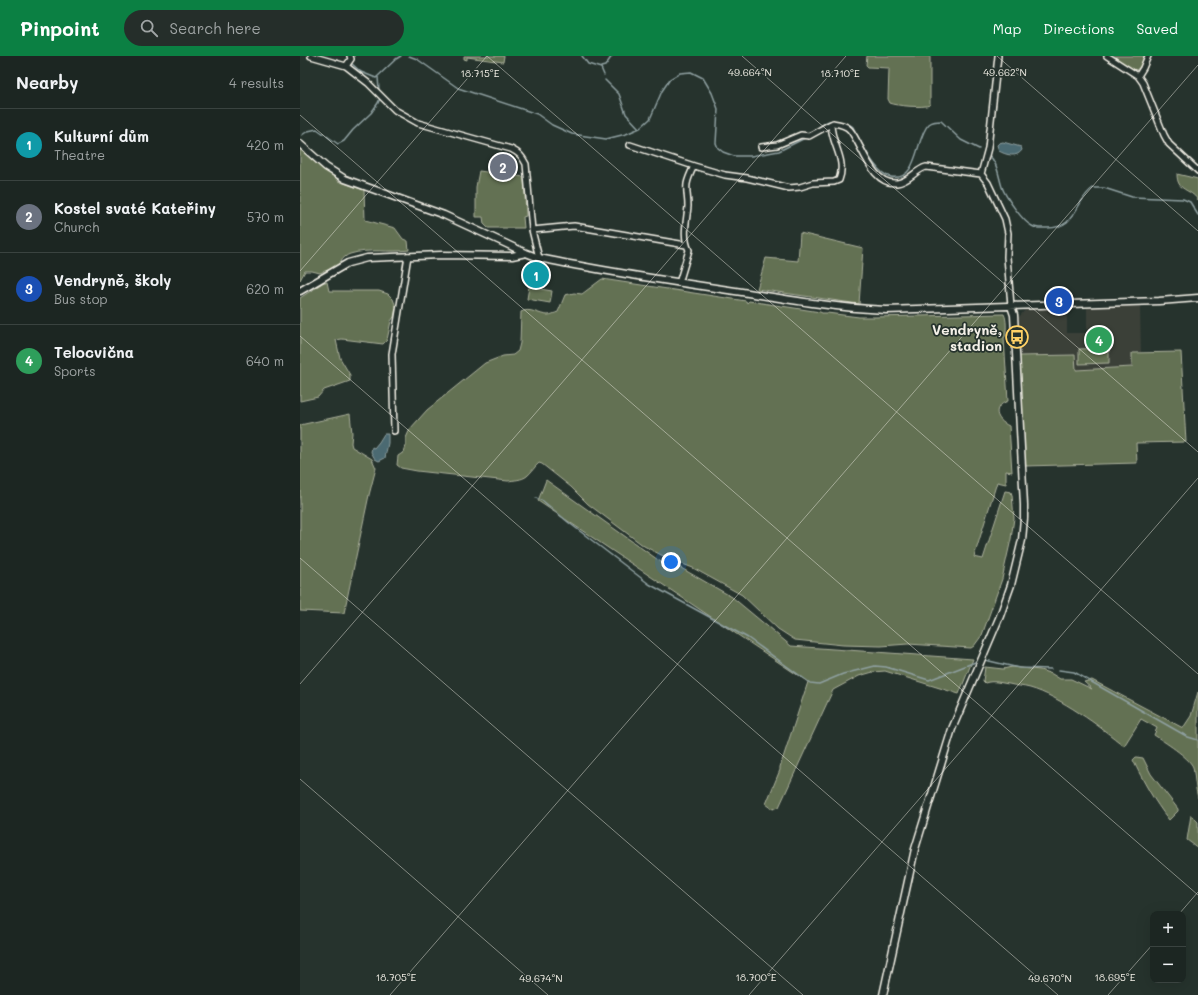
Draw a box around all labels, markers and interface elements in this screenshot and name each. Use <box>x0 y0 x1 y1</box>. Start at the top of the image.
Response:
search box <box>124 10 404 46</box>
text: Pinpoint <box>20 16 100 41</box>
icon: search <box>138 17 160 39</box>
text: Search here <box>170 18 261 38</box>
text: Map <box>993 19 1021 38</box>
text: Directions <box>1043 19 1114 38</box>
text: Saved <box>1136 19 1178 38</box>
text: 49.664°N <box>728 65 772 79</box>
text: 49.662°N <box>983 65 1027 79</box>
text: 18.715°E <box>461 66 500 80</box>
text: 18.710°E <box>820 66 860 80</box>
text: Nearby <box>16 71 78 93</box>
text: 4 results <box>229 74 284 91</box>
text: Kulturní dům <box>54 126 149 146</box>
text: 1 <box>26 136 32 153</box>
text: 420 m <box>247 136 284 153</box>
text: Theatre <box>54 146 105 163</box>
pin: 2 <box>490 152 516 182</box>
text: Kostel svaté Kateřiny <box>54 198 216 218</box>
text: 2 <box>25 208 33 225</box>
text: 570 m <box>247 208 284 225</box>
text: Church <box>54 218 99 235</box>
pin: 1 <box>523 260 549 290</box>
text: Vendryně, školy <box>54 270 171 290</box>
text: 3 <box>25 280 33 297</box>
text: 620 m <box>246 280 284 297</box>
pin: 3 <box>1046 286 1072 316</box>
text: Bus stop <box>54 290 107 307</box>
place label: Vendryně, stadion <box>932 320 1002 355</box>
bus stop icon: Vendryně, stadion <box>1004 324 1030 350</box>
pin: 4 <box>1086 325 1112 355</box>
text: Telocvična <box>54 342 134 362</box>
text: 4 <box>25 352 33 369</box>
text: 640 m <box>246 352 284 369</box>
text: Sports <box>54 362 96 379</box>
your location <box>661 552 681 572</box>
map controls <box>1150 911 1186 983</box>
button: + <box>1150 911 1186 947</box>
button: − <box>1150 947 1186 983</box>
text: 18.705°E <box>376 970 417 984</box>
text: 18.700°E <box>736 970 777 984</box>
text: 18.695°E <box>1095 970 1136 984</box>
text: 49.674°N <box>519 971 563 985</box>
text: 49.670°N <box>1028 971 1072 985</box>

